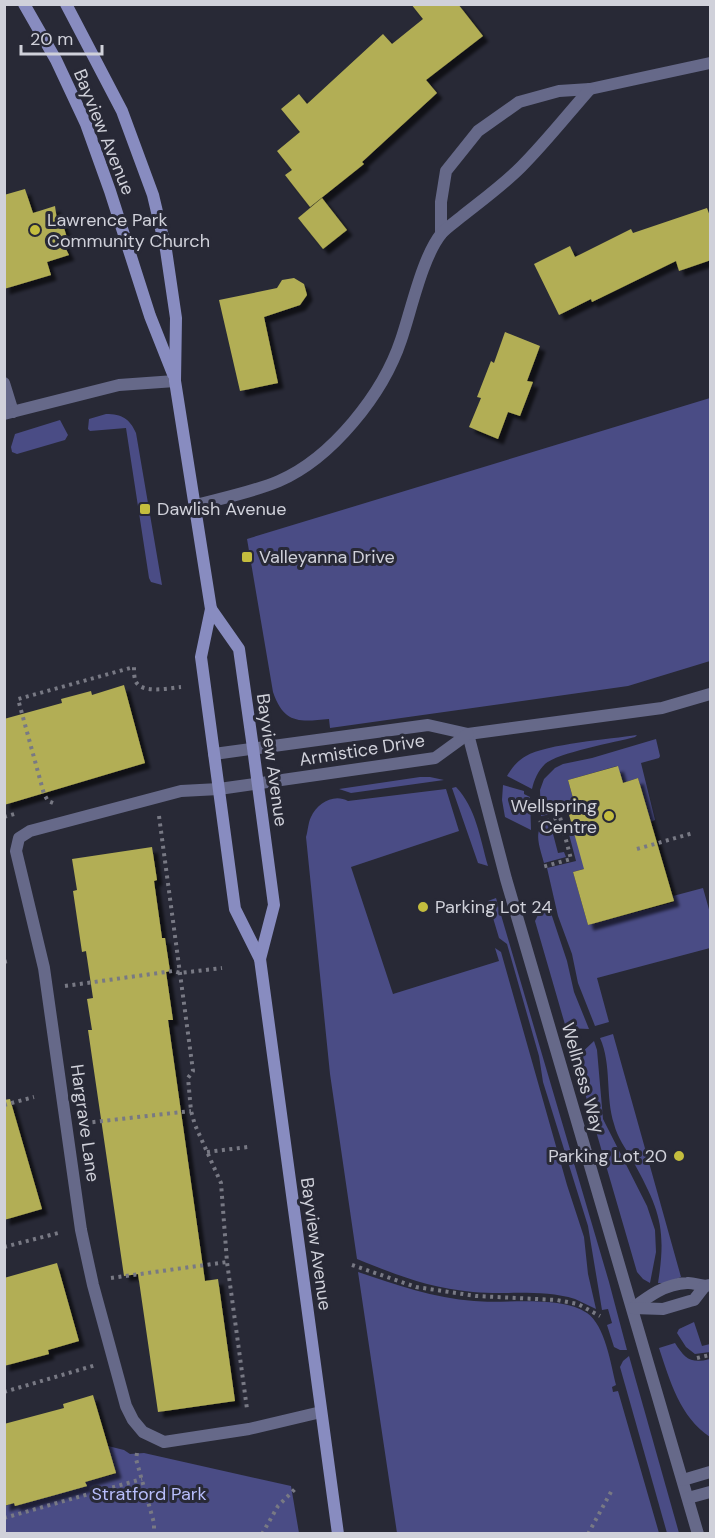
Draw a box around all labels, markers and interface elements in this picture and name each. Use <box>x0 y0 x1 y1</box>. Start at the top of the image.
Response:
scale bar <box>21 18 102 56</box>
text: 20 m <box>30 27 73 51</box>
street label: Bayview Avenue <box>68 65 140 199</box>
place label: Lawrence Park Community Church <box>47 208 210 253</box>
marker: Lawrence Park Community Church <box>28 223 42 237</box>
place label: Dawlish Avenue <box>157 497 286 521</box>
marker: Dawlish Avenue <box>138 502 152 516</box>
place label: Valleyanna Drive <box>259 545 395 569</box>
marker: Valleyanna Drive <box>240 550 254 564</box>
street label: Bayview Avenue <box>251 692 293 828</box>
street label: Armistice Drive <box>297 728 427 772</box>
place label: Wellspring Centre <box>511 794 597 839</box>
marker: Wellspring Centre <box>602 809 616 823</box>
place label: Parking Lot 24 <box>435 895 552 919</box>
marker: Parking Lot 24 <box>416 900 430 914</box>
street label: Wellness Way <box>556 1020 610 1136</box>
street label: Hargrave Lane <box>65 1063 105 1183</box>
place label: Parking Lot 20 <box>548 1144 667 1168</box>
marker: Parking Lot 20 <box>672 1149 686 1163</box>
street label: Bayview Avenue <box>295 1176 337 1312</box>
park label: Stratford Park <box>91 1482 207 1506</box>

